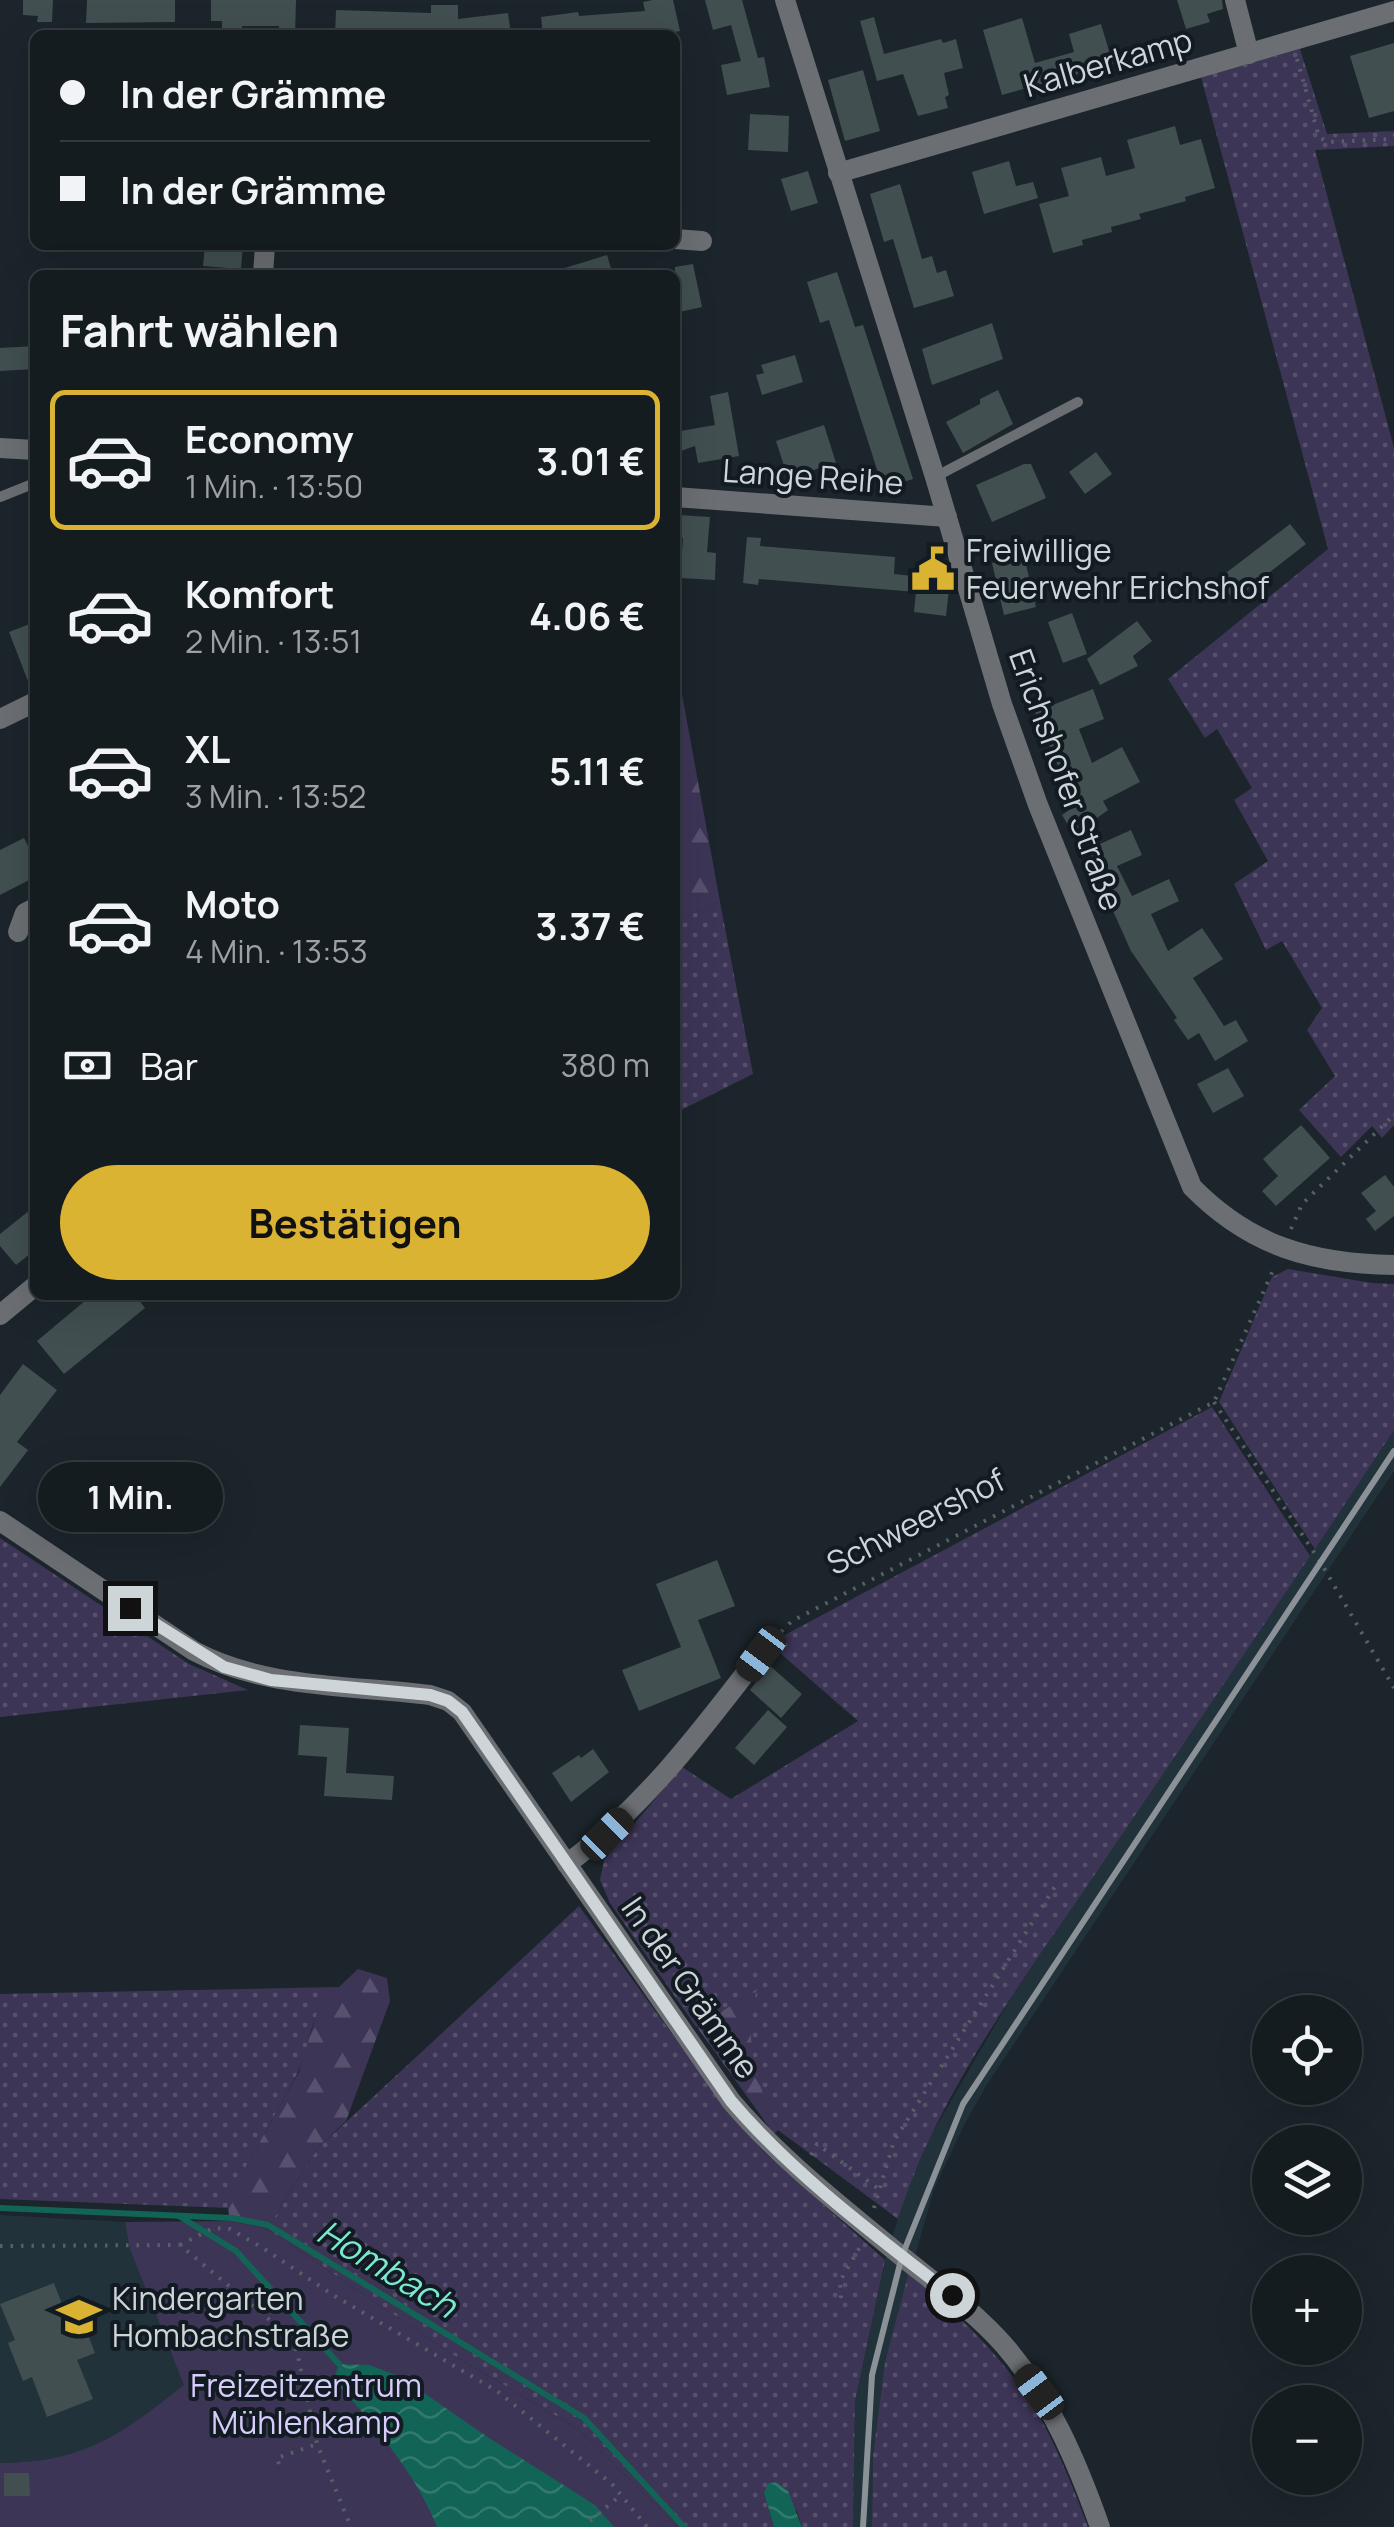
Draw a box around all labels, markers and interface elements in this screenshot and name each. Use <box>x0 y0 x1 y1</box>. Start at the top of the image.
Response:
street label: Kalberkamp <box>1018 17 1197 107</box>
text: In der Grämme <box>120 67 386 119</box>
text: In der Grämme <box>120 163 386 215</box>
text: Fahrt wählen <box>60 299 339 361</box>
text: Economy <box>185 412 354 464</box>
icon: car <box>65 415 155 505</box>
text: 3.01 € <box>536 434 645 486</box>
street label: Lange Reihe <box>721 448 905 504</box>
text: 1 Min. · 13:50 <box>185 464 363 508</box>
place label: Freiwillige Feuerwehr Erichshof <box>966 528 1270 609</box>
public building icon: Freiwillige Feuerwehr Erichshof <box>909 545 957 593</box>
text: Komfort <box>185 567 334 619</box>
icon: car <box>65 570 155 660</box>
text: 4.06 € <box>529 589 645 641</box>
text: 2 Min. · 13:51 <box>185 619 362 663</box>
street label: Erichshofer Straße <box>999 643 1135 916</box>
text: XL <box>185 722 230 774</box>
icon: car <box>65 725 155 815</box>
text: 5.11 € <box>549 744 645 796</box>
text: 3 Min. · 13:52 <box>185 774 366 818</box>
text: Moto <box>185 877 280 929</box>
icon: car <box>65 880 155 970</box>
text: 3.37 € <box>535 899 645 951</box>
text: 4 Min. · 13:53 <box>185 929 368 973</box>
icon: cash <box>60 1038 115 1093</box>
text: Bar <box>140 1039 198 1091</box>
text: 380 m <box>561 1043 650 1087</box>
button: Bestätigen <box>60 1165 650 1280</box>
street label: Schweershof <box>819 1457 1013 1585</box>
callout: 1 Min. <box>38 1463 222 1533</box>
text: 1 Min. <box>87 1475 174 1519</box>
route end <box>108 1586 153 1631</box>
car <box>731 1621 791 1687</box>
car <box>575 1802 639 1866</box>
street label: In der Grämme <box>612 1888 770 2087</box>
map controls <box>1252 1995 1362 2495</box>
button: locate <box>1252 1995 1362 2105</box>
button: layers <box>1252 2125 1362 2235</box>
water label: Hombach <box>309 2208 467 2329</box>
button: + <box>1252 2255 1362 2365</box>
route start <box>930 2273 975 2318</box>
place label: Kindergarten Hombachstraße <box>112 2276 350 2357</box>
school or university icon: Kindergarten Hombachstraße <box>55 2293 103 2341</box>
car <box>1009 2359 1069 2425</box>
park label: Freizeitzentrum Mühlenkamp <box>190 2363 422 2444</box>
button: − <box>1252 2385 1362 2495</box>

